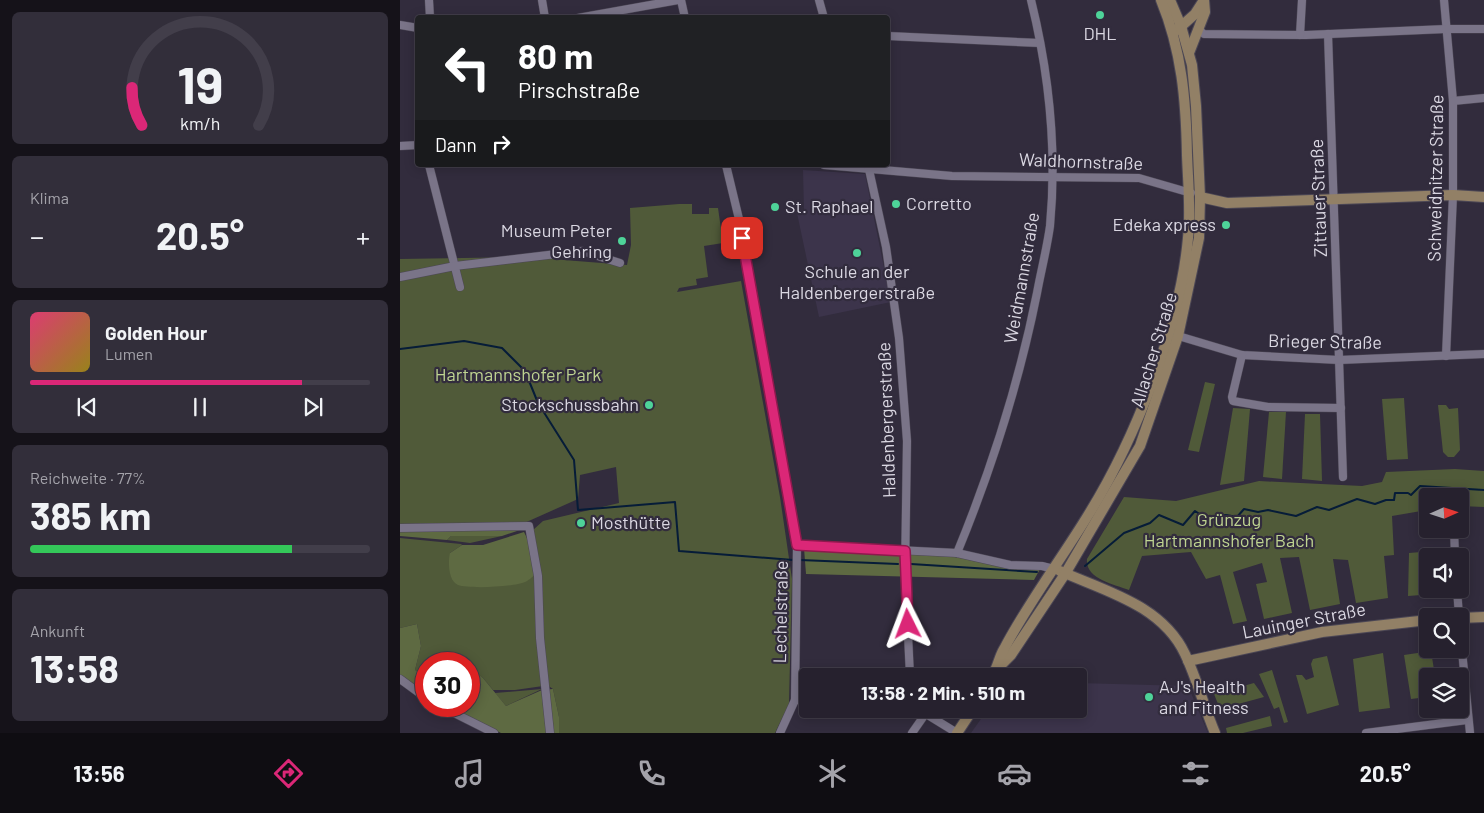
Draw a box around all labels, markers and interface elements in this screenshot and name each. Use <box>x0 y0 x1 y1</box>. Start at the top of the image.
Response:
marker: DHL <box>1094 9 1106 21</box>
place label: DHL <box>1083 22 1117 44</box>
text: 80 m <box>518 34 593 76</box>
icon: left <box>435 35 500 100</box>
text: 19 <box>177 52 223 114</box>
text: Pirschstraße <box>518 76 640 102</box>
street label: Schweidnitzer Straße <box>1423 94 1447 262</box>
text: km/h <box>180 112 220 134</box>
icon: right <box>487 130 515 158</box>
text: Dann <box>435 133 477 156</box>
street label: Zittauer Straße <box>1305 138 1331 258</box>
street label: Waldhornstraße <box>1019 148 1144 174</box>
text: Klima <box>30 188 69 207</box>
place label: Corretto <box>906 192 972 214</box>
place label: St. Raphael <box>785 195 873 217</box>
marker: Corretto <box>890 198 902 210</box>
marker: St. Raphael <box>769 201 781 213</box>
street label: Weidmannstraße <box>999 210 1043 345</box>
text: 20.5° <box>156 212 244 258</box>
place label: Edeka xpress <box>1113 213 1216 235</box>
pin <box>721 217 763 259</box>
text: − <box>30 219 44 253</box>
text: + <box>356 219 370 253</box>
place label: Museum Peter Gehring <box>501 219 612 262</box>
marker: Edeka xpress <box>1220 219 1232 231</box>
icon: arrive <box>728 224 756 252</box>
marker: Museum Peter Gehring <box>616 235 628 247</box>
marker: Schule an der Haldenbergerstraße <box>851 247 863 259</box>
place label: Schule an der Haldenbergerstraße <box>779 260 935 303</box>
street label: Allacher Straße <box>1125 289 1181 410</box>
text: Golden Hour <box>105 321 207 344</box>
street label: Brieger Straße <box>1268 329 1382 353</box>
street label: Haldenbergerstraße <box>872 342 900 498</box>
text: Lumen <box>105 344 153 363</box>
park label: Hartmannshofer Park <box>435 363 601 385</box>
icon: previous <box>73 393 101 421</box>
icon: pause <box>186 393 214 421</box>
icon: next <box>299 393 327 421</box>
place label: Stockschussbahn <box>501 393 639 415</box>
marker: Stockschussbahn <box>643 399 655 411</box>
text: Reichweite · 77% <box>30 468 146 487</box>
north arrow <box>1419 488 1469 538</box>
map controls <box>1419 488 1469 718</box>
text: 385 km <box>30 492 151 538</box>
park label: Grünzug Hartmannshofer Bach <box>1144 508 1314 551</box>
place label: Mosthütte <box>591 511 671 533</box>
marker: Mosthütte <box>575 517 587 529</box>
button: sound <box>1419 548 1469 598</box>
street label: Lechelstraße <box>768 560 792 664</box>
position arrow <box>881 597 933 649</box>
street label: Lauinger Straße <box>1240 597 1367 643</box>
button: search <box>1419 608 1469 658</box>
text: Ankunft <box>30 621 85 640</box>
text: 13:58 <box>30 645 119 691</box>
speed limit sign: 30 <box>415 652 480 717</box>
button: layers <box>1419 668 1469 718</box>
place label: AJ's Health and Fitness <box>1159 675 1249 718</box>
text: 13:58 · 2 Min. · 510 m <box>861 681 1025 704</box>
marker: AJ's Health and Fitness <box>1143 691 1155 703</box>
icon: directions <box>271 756 306 791</box>
icon: music <box>452 756 487 791</box>
icon: phone <box>634 756 669 791</box>
icon: climate <box>815 756 850 791</box>
icon: car <box>997 756 1032 791</box>
icon: filters <box>1178 756 1213 791</box>
text: 13:56 <box>73 760 125 786</box>
text: 20.5° <box>1360 760 1411 786</box>

